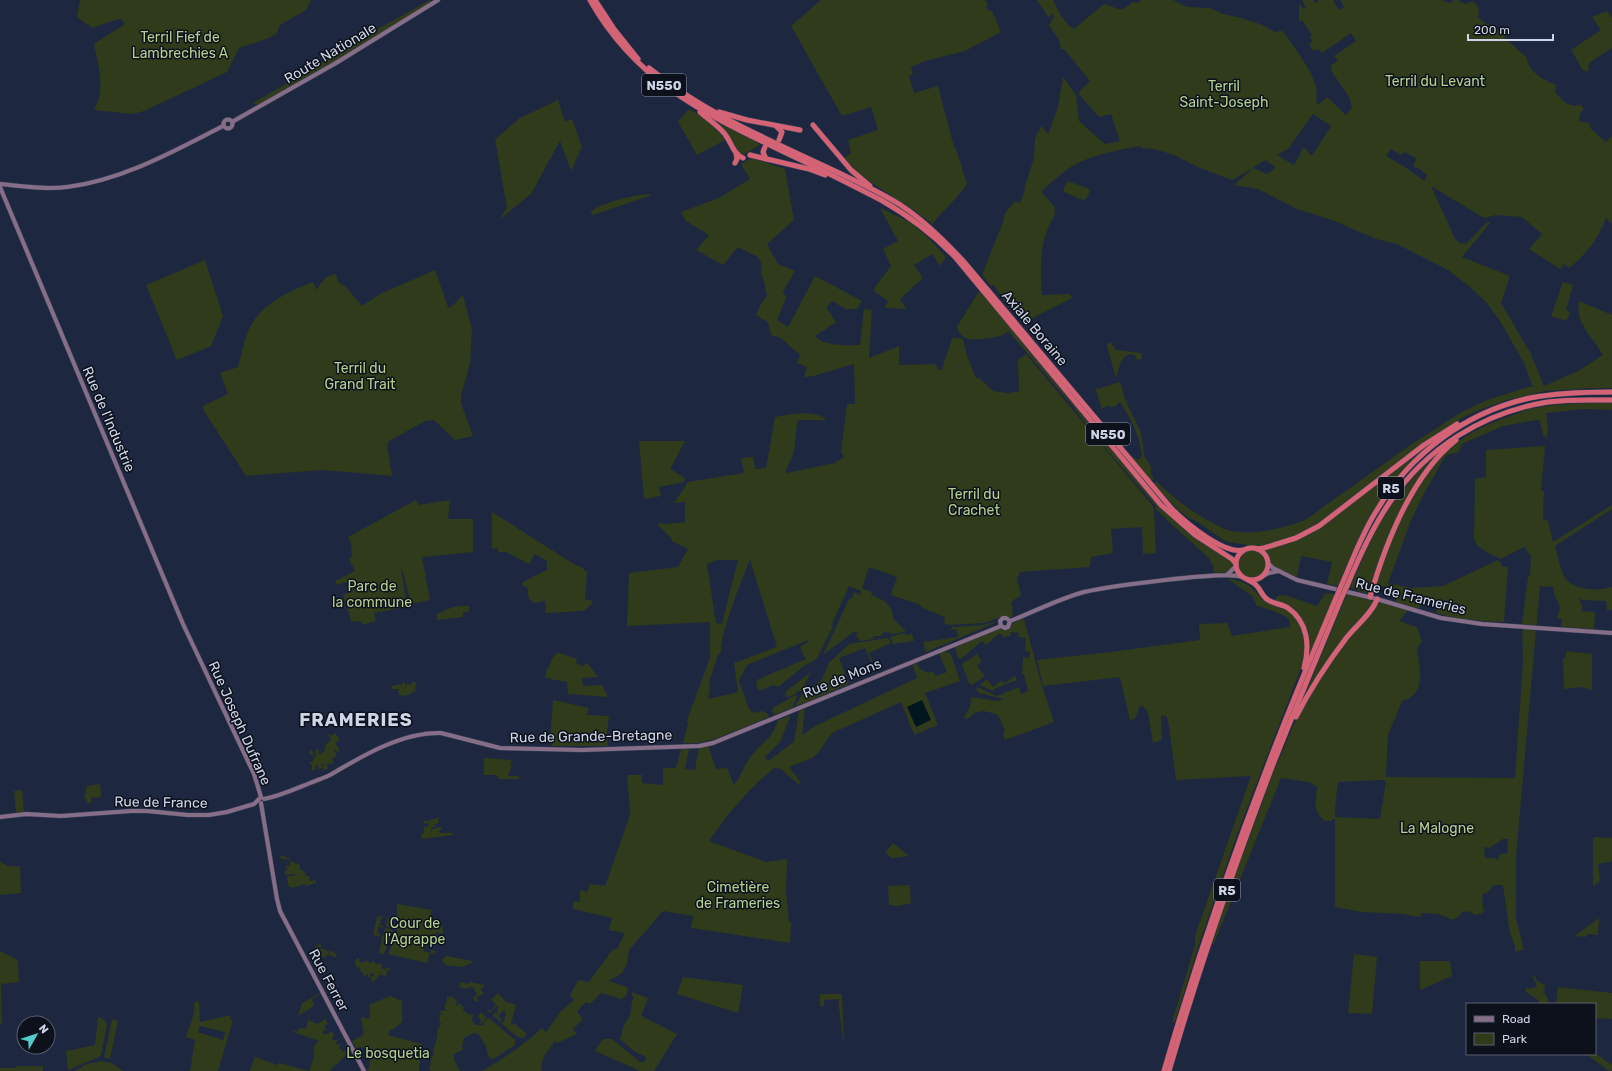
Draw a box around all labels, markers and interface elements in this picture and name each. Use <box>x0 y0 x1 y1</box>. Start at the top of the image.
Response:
scale bar <box>1468 16 1553 42</box>
street label: Route Nationale <box>281 19 379 88</box>
text: 200 m <box>1474 23 1510 37</box>
park label: Terril Fief de Lambrechies A <box>132 29 229 62</box>
park label: Terril du Levant <box>1385 73 1486 90</box>
road number: N550 <box>642 74 686 96</box>
park label: Terril Saint-Joseph <box>1180 78 1268 111</box>
street label: Axiale Boraine <box>998 287 1071 369</box>
park label: Terril du Grand Trait <box>324 360 396 393</box>
street label: Rue de l'Industrie <box>79 364 139 475</box>
road number: N550 <box>1086 423 1130 445</box>
road number: R5 <box>1378 477 1404 499</box>
park label: Terril du Crachet <box>948 486 1000 519</box>
street label: Rue de Frameries <box>1354 575 1468 618</box>
park label: Parc de la commune <box>332 578 412 611</box>
street label: Rue de Mons <box>800 655 884 702</box>
street label: Rue Joseph Dufrane <box>205 659 275 788</box>
district label: FRAMERIES <box>299 709 413 731</box>
street label: Rue de Grande-Bretagne <box>510 727 673 746</box>
street label: Rue de France <box>114 793 208 812</box>
park label: La Malogne <box>1400 820 1474 837</box>
park label: Cimetière de Frameries <box>696 879 780 912</box>
road number: R5 <box>1214 879 1240 901</box>
park label: Cour de l'Agrappe <box>385 915 445 948</box>
street label: Rue Ferrer <box>305 946 352 1015</box>
legend <box>1466 1003 1596 1055</box>
text: Road <box>1502 1012 1530 1026</box>
north arrow <box>16 1015 56 1055</box>
text: N <box>36 1022 51 1036</box>
text: Park <box>1502 1032 1528 1046</box>
park label: Le bosquetia <box>346 1045 430 1062</box>

